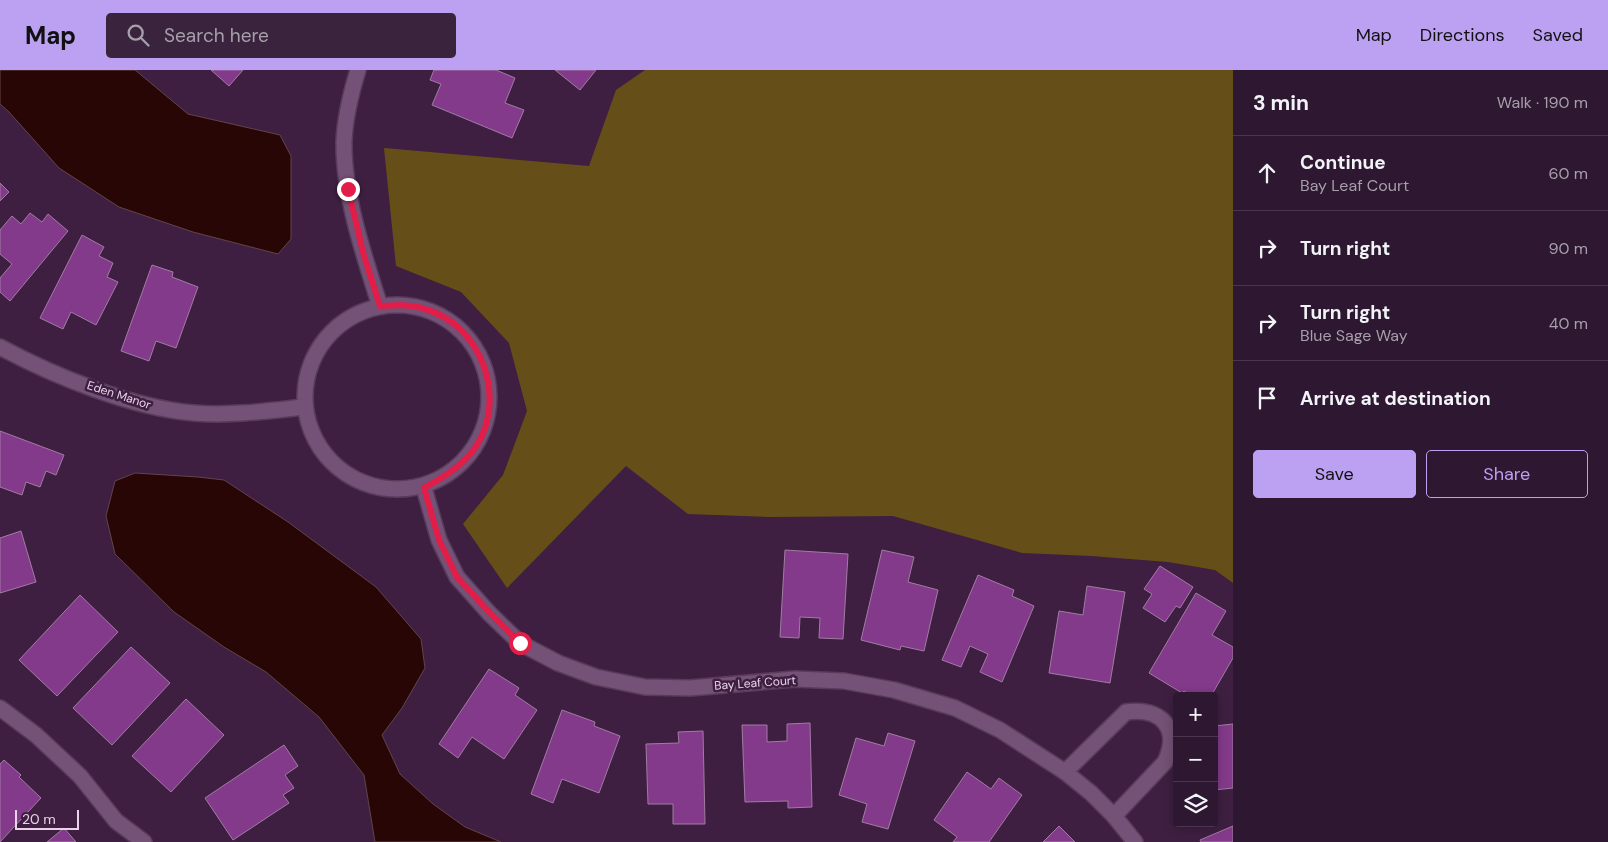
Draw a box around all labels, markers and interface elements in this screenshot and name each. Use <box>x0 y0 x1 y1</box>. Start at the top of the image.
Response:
search box <box>106 13 456 58</box>
text: Map <box>25 20 76 51</box>
icon: search <box>124 21 152 49</box>
text: Search here <box>164 23 269 48</box>
text: Map <box>1356 23 1392 47</box>
text: Directions <box>1420 23 1505 47</box>
text: Saved <box>1533 23 1583 47</box>
text: 3 min <box>1253 89 1309 117</box>
text: Walk · 190 m <box>1497 92 1588 113</box>
text: Continue <box>1300 150 1386 175</box>
icon: ahead <box>1253 159 1281 187</box>
text: 60 m <box>1548 163 1588 184</box>
text: Bay Leaf Court <box>1300 175 1409 196</box>
route end <box>337 178 360 201</box>
icon: right <box>1253 234 1281 262</box>
text: Turn right <box>1300 236 1390 261</box>
text: 90 m <box>1548 238 1588 259</box>
text: Turn right <box>1300 300 1390 325</box>
icon: right <box>1253 309 1281 337</box>
text: 40 m <box>1549 313 1588 334</box>
text: Blue Sage Way <box>1300 325 1408 346</box>
street label: Eden Manor <box>85 377 154 413</box>
icon: arrive <box>1253 384 1281 412</box>
text: Arrive at destination <box>1300 386 1491 411</box>
button: Save <box>1253 450 1416 498</box>
button: Share <box>1426 450 1588 498</box>
route start <box>509 632 532 655</box>
street label: Bay Leaf Court <box>714 672 797 694</box>
map controls <box>1173 692 1218 827</box>
button: + <box>1173 692 1218 737</box>
button: − <box>1173 737 1218 782</box>
button: layers <box>1173 782 1218 827</box>
scale bar <box>15 807 79 830</box>
text: 20 m <box>22 810 56 828</box>

